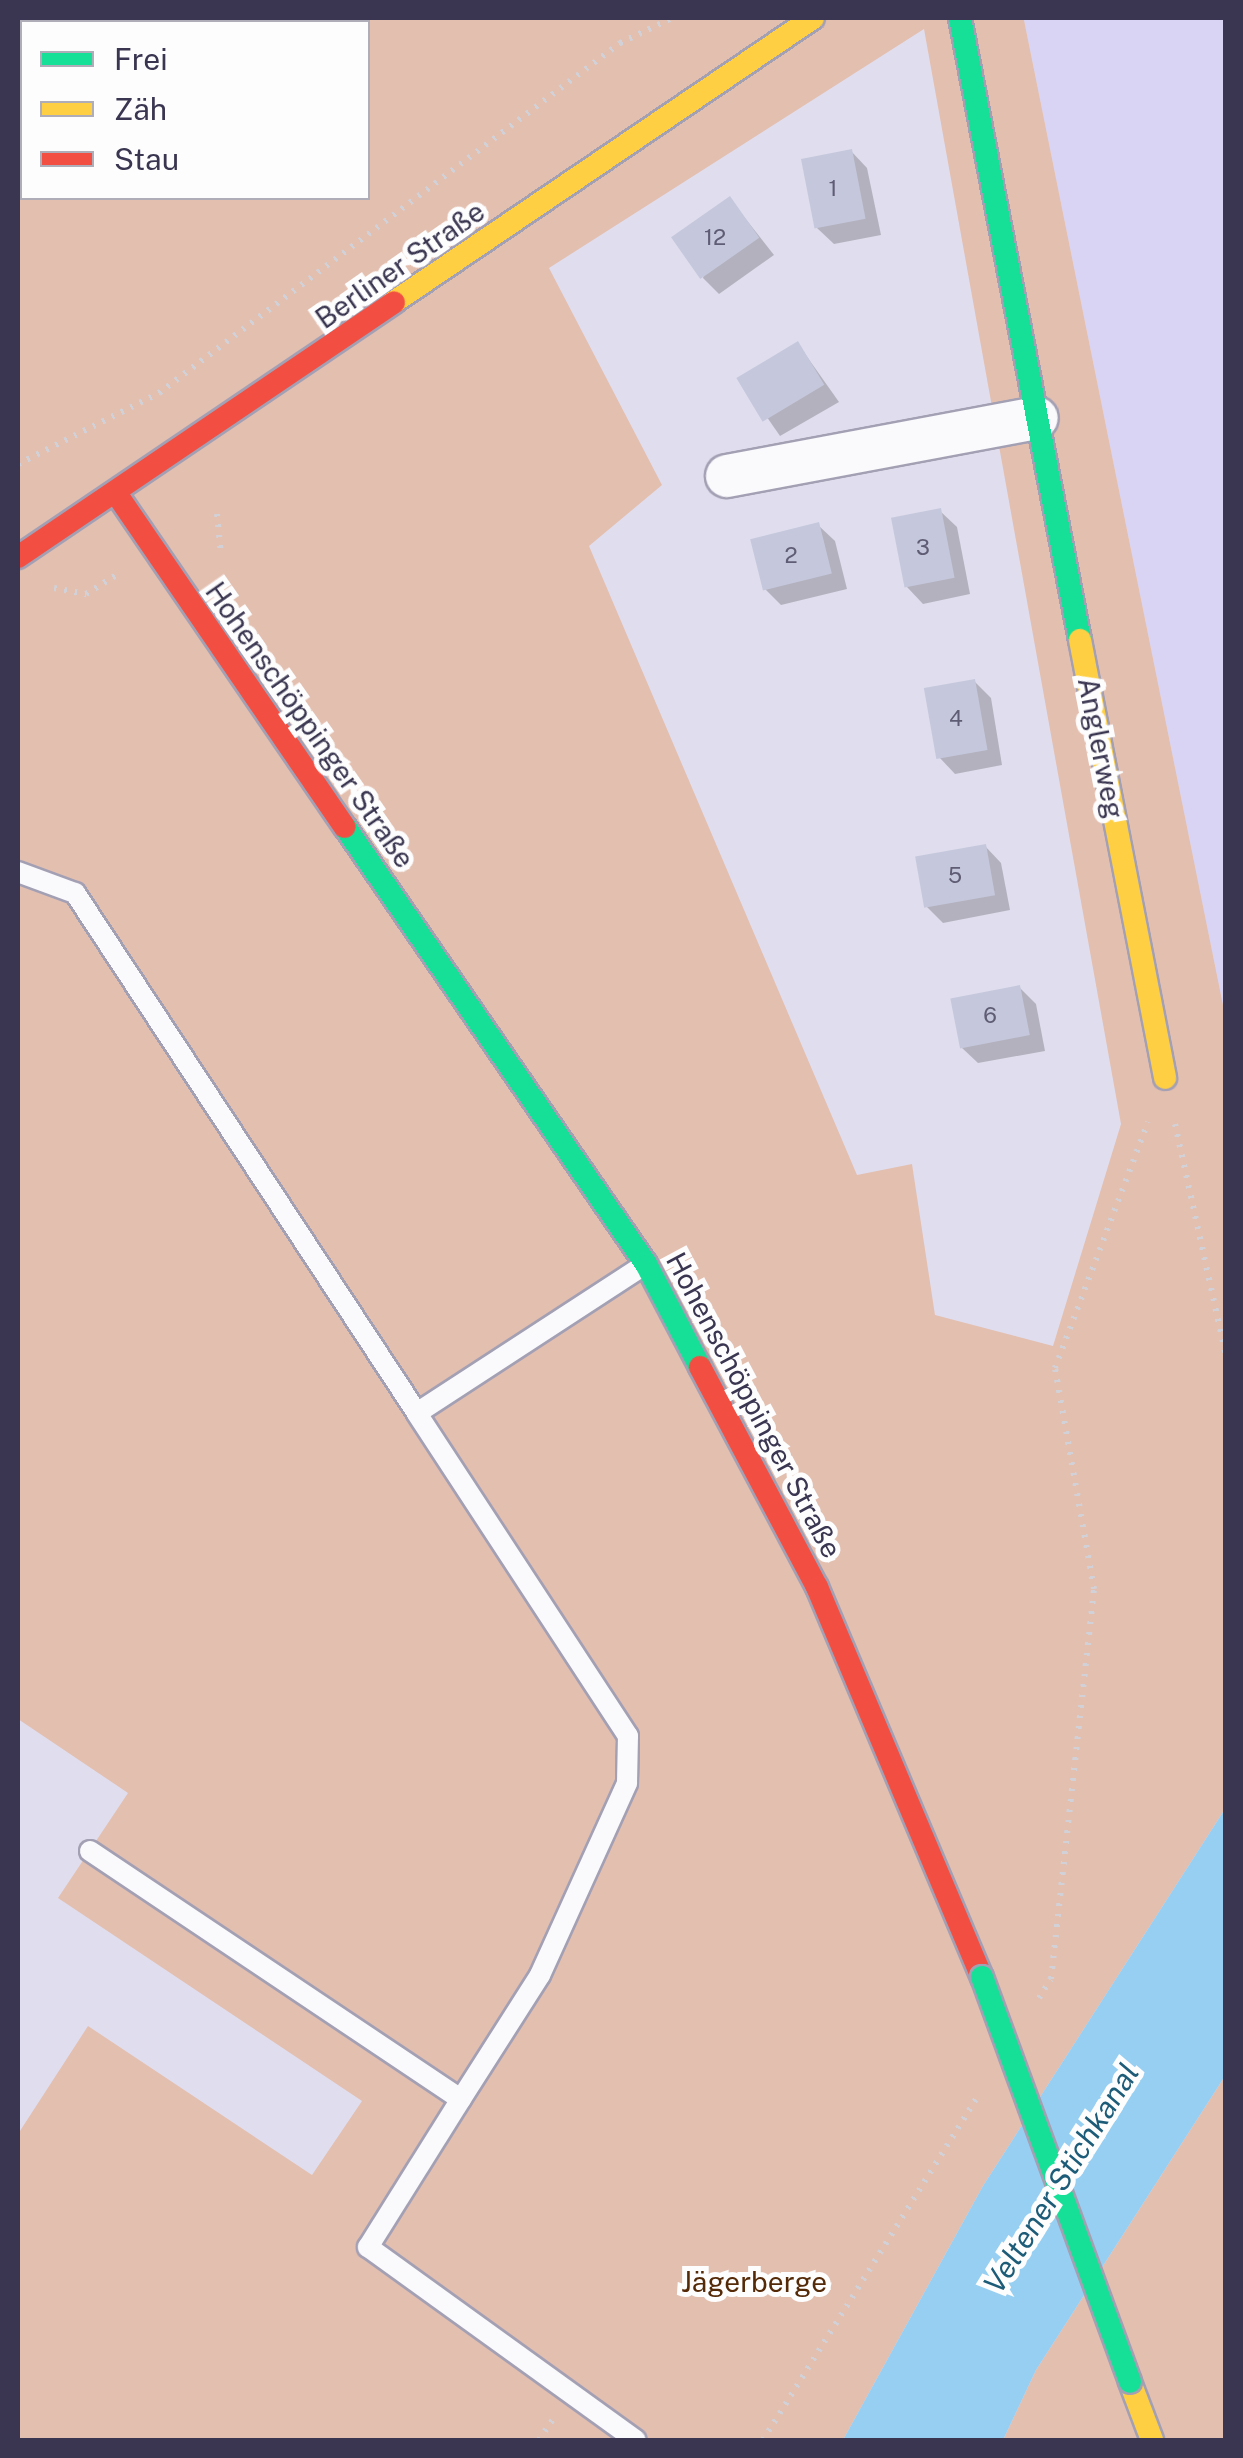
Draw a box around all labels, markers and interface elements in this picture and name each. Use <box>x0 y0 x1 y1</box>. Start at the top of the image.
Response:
legend <box>20 20 370 200</box>
text: Frei <box>114 41 168 77</box>
text: Zäh <box>114 91 167 127</box>
text: Stau <box>114 141 179 177</box>
house number: 1 <box>829 176 837 202</box>
street label: Berliner Straße <box>309 194 491 336</box>
house number: 12 <box>704 225 726 251</box>
house number: 3 <box>916 535 930 561</box>
house number: 2 <box>784 543 798 569</box>
street label: Hohenschöppinger Straße <box>198 576 422 874</box>
street label: Anglerweg <box>1071 675 1131 821</box>
house number: 4 <box>949 706 963 732</box>
house number: 5 <box>948 863 962 889</box>
house number: 6 <box>983 1003 997 1029</box>
street label: Hohenschöppinger Straße <box>659 1247 849 1563</box>
water label: Veltener Stichkanal <box>976 2056 1146 2300</box>
park label: Jägerberge <box>681 2265 827 2299</box>

